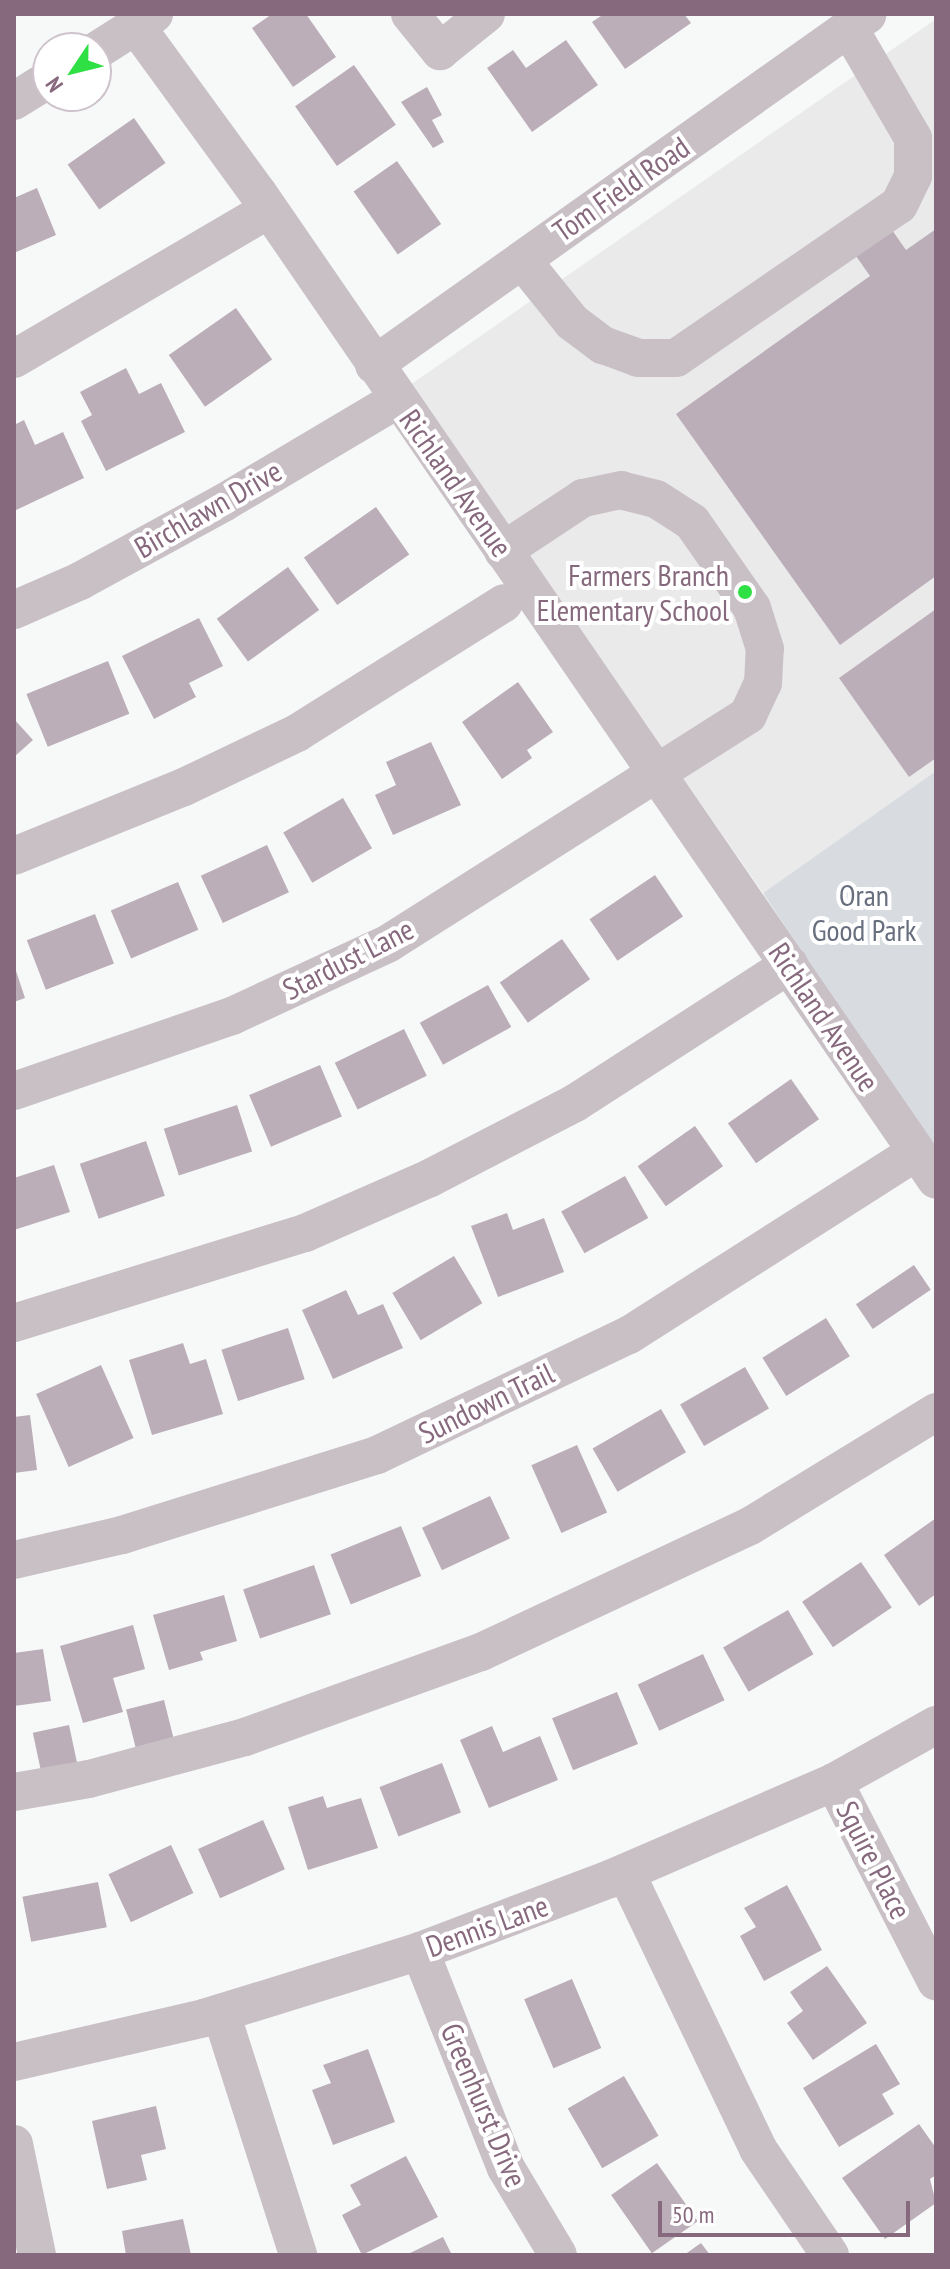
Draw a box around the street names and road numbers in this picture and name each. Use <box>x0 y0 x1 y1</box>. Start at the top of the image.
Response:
street label: Tom Field Road <box>546 129 696 249</box>
street label: Richland Avenue <box>392 402 520 564</box>
street label: Birchlawn Drive <box>128 453 288 565</box>
street label: Stardust Lane <box>277 911 419 1007</box>
street label: Richland Avenue <box>761 936 887 1098</box>
street label: Sundown Trail <box>412 1355 560 1451</box>
street label: Squire Place <box>829 1795 919 1925</box>
street label: Dennis Lane <box>421 1887 553 1965</box>
street label: Greenhurst Drive <box>433 2018 535 2192</box>

